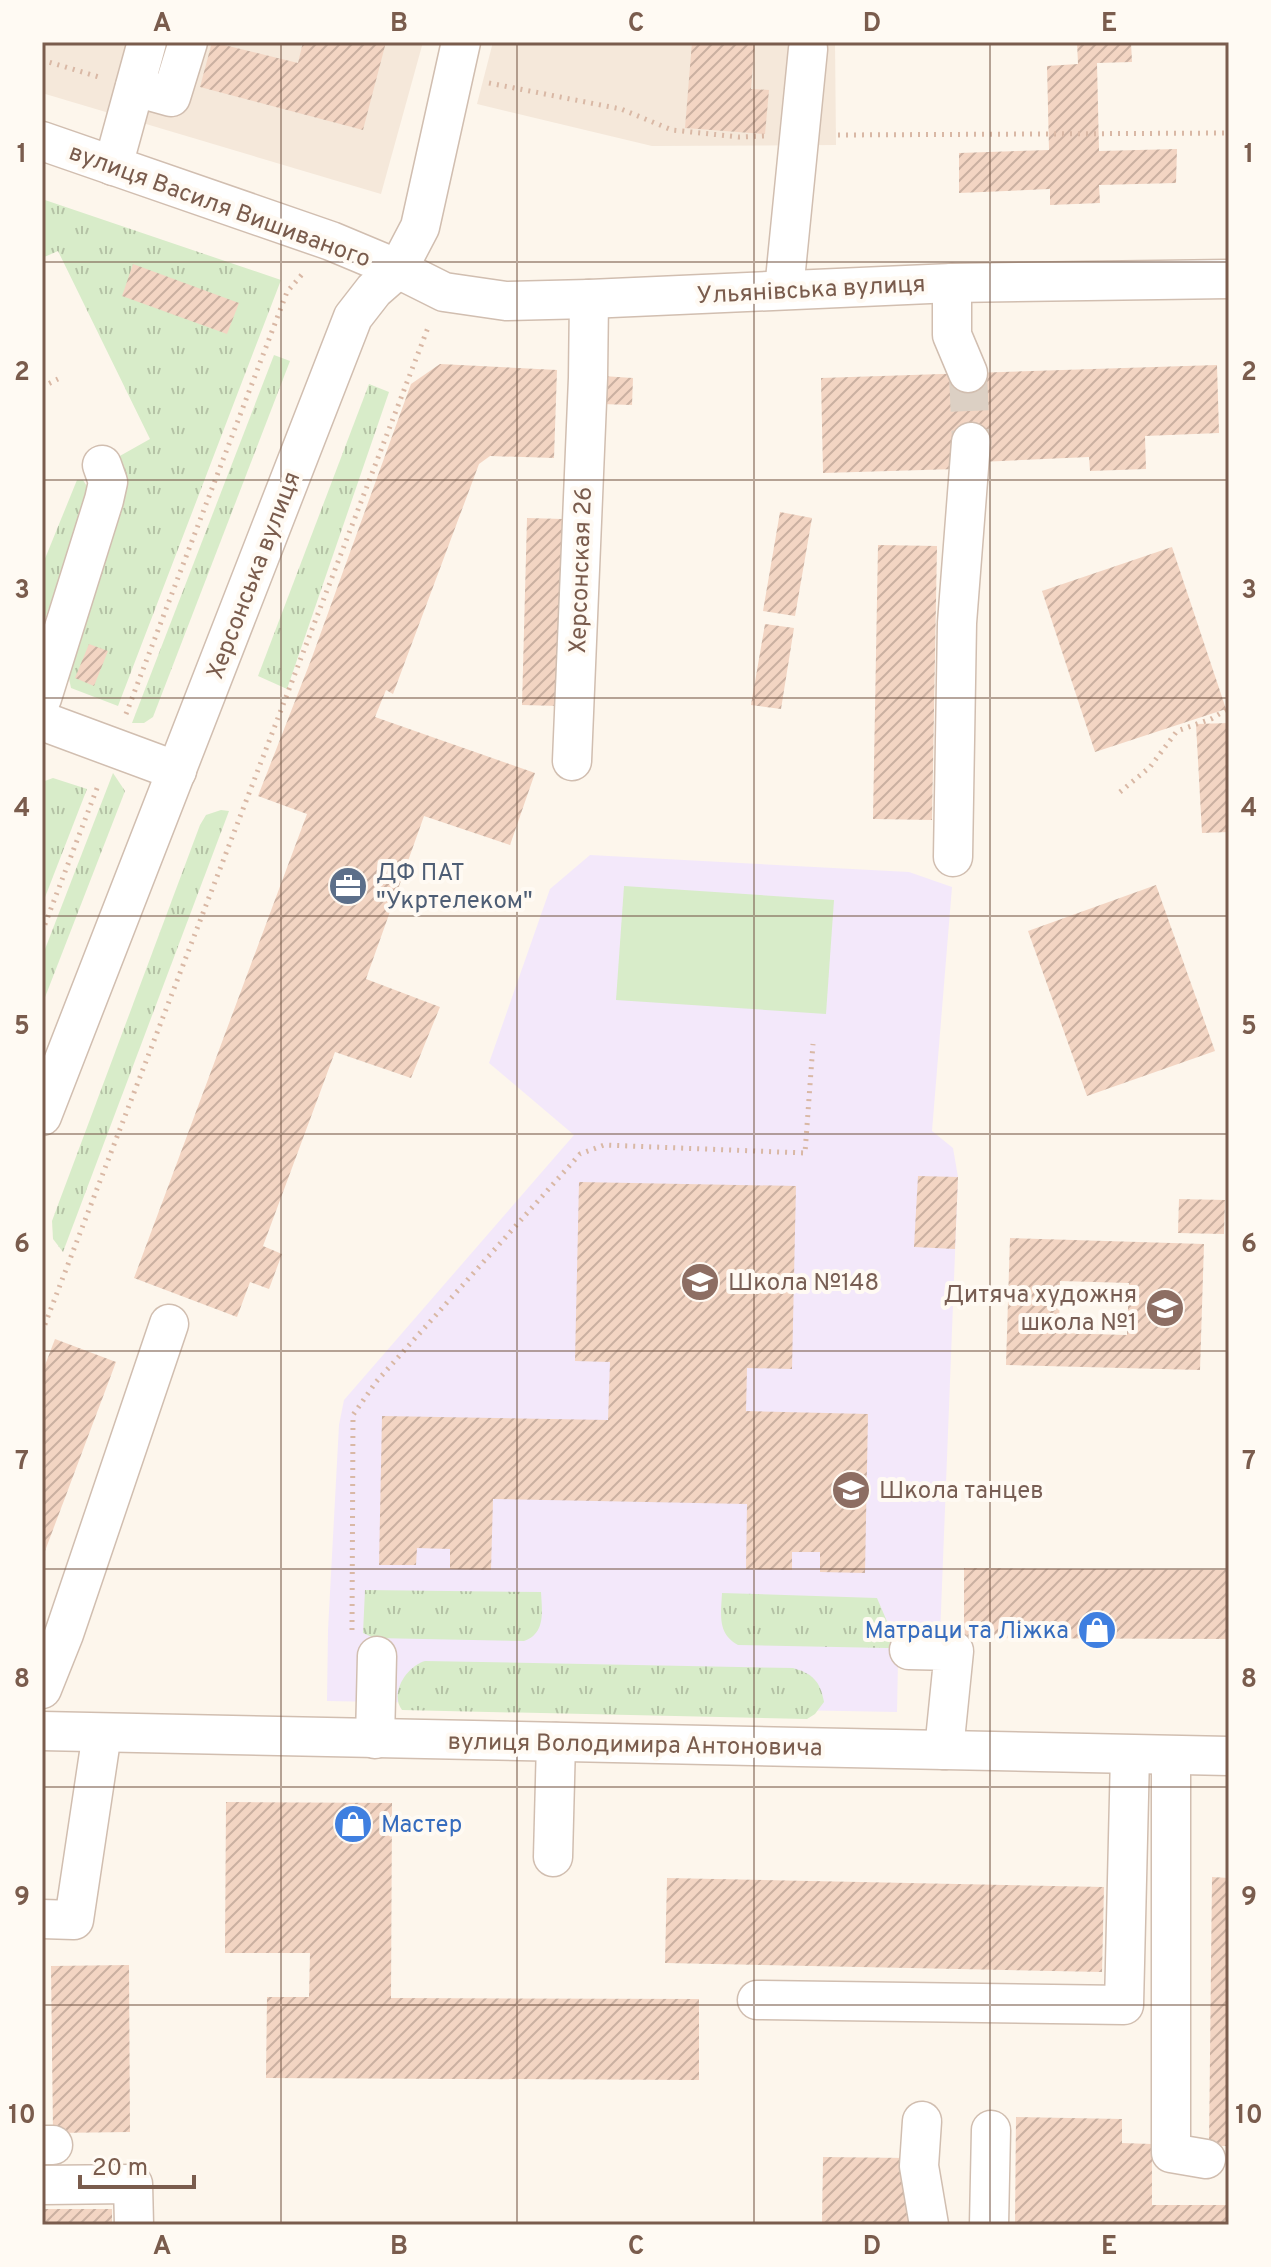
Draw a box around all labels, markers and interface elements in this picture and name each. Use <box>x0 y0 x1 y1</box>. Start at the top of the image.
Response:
text: A <box>153 8 171 41</box>
text: B <box>390 8 408 41</box>
text: C <box>628 8 644 41</box>
text: D <box>863 8 881 41</box>
text: E <box>1101 8 1117 41</box>
street label: вулиця Василя Вишиваного <box>64 138 374 275</box>
text: 1 <box>17 139 27 172</box>
text: 1 <box>1244 139 1254 172</box>
street label: Ульянівська вулиця <box>696 270 926 312</box>
text: 2 <box>14 357 30 390</box>
text: 2 <box>1241 357 1257 390</box>
street label: Херсонська вулиця <box>201 468 308 684</box>
street label: Херсонская 26 <box>564 486 600 654</box>
text: 3 <box>14 575 30 608</box>
text: 3 <box>1241 575 1257 608</box>
text: 4 <box>14 793 30 826</box>
text: 4 <box>1241 793 1257 826</box>
place label: ДФ ПАТ "Укртелеком" <box>376 859 533 917</box>
office icon: ДФ ПАТ "Укртелеком" <box>327 865 369 907</box>
text: 5 <box>14 1011 30 1044</box>
text: 5 <box>1241 1011 1257 1044</box>
text: 6 <box>14 1229 30 1262</box>
text: 6 <box>1241 1229 1257 1262</box>
school or university icon: Школа №148 <box>679 1261 721 1303</box>
place label: Школа №148 <box>728 1269 879 1299</box>
place label: Дитяча художня школа №1 <box>943 1281 1137 1339</box>
school or university icon: Дитяча художня школа №1 <box>1144 1287 1186 1329</box>
text: 7 <box>15 1446 29 1479</box>
text: 7 <box>1242 1446 1256 1479</box>
school or university icon: Школа танцев <box>830 1469 872 1511</box>
place label: Школа танцев <box>879 1477 1044 1507</box>
shop icon: Матраци та Ліжка <box>1076 1609 1118 1651</box>
place label: Матраци та Ліжка <box>865 1617 1069 1647</box>
text: 8 <box>14 1664 30 1697</box>
text: 8 <box>1241 1664 1257 1697</box>
street label: вулиця Володимира Антоновича <box>447 1728 823 1764</box>
shop icon: Мастер <box>332 1803 374 1845</box>
place label: Мастер <box>381 1811 462 1841</box>
text: 9 <box>14 1882 30 1915</box>
text: 9 <box>1241 1882 1257 1915</box>
text: 10 <box>8 2100 36 2133</box>
text: 10 <box>1235 2100 1263 2133</box>
scale bar <box>80 2139 194 2189</box>
text: 20 m <box>92 2154 148 2184</box>
text: A <box>153 2231 171 2264</box>
text: B <box>390 2231 408 2264</box>
text: C <box>628 2231 644 2264</box>
text: D <box>863 2231 881 2264</box>
text: E <box>1101 2231 1117 2264</box>

